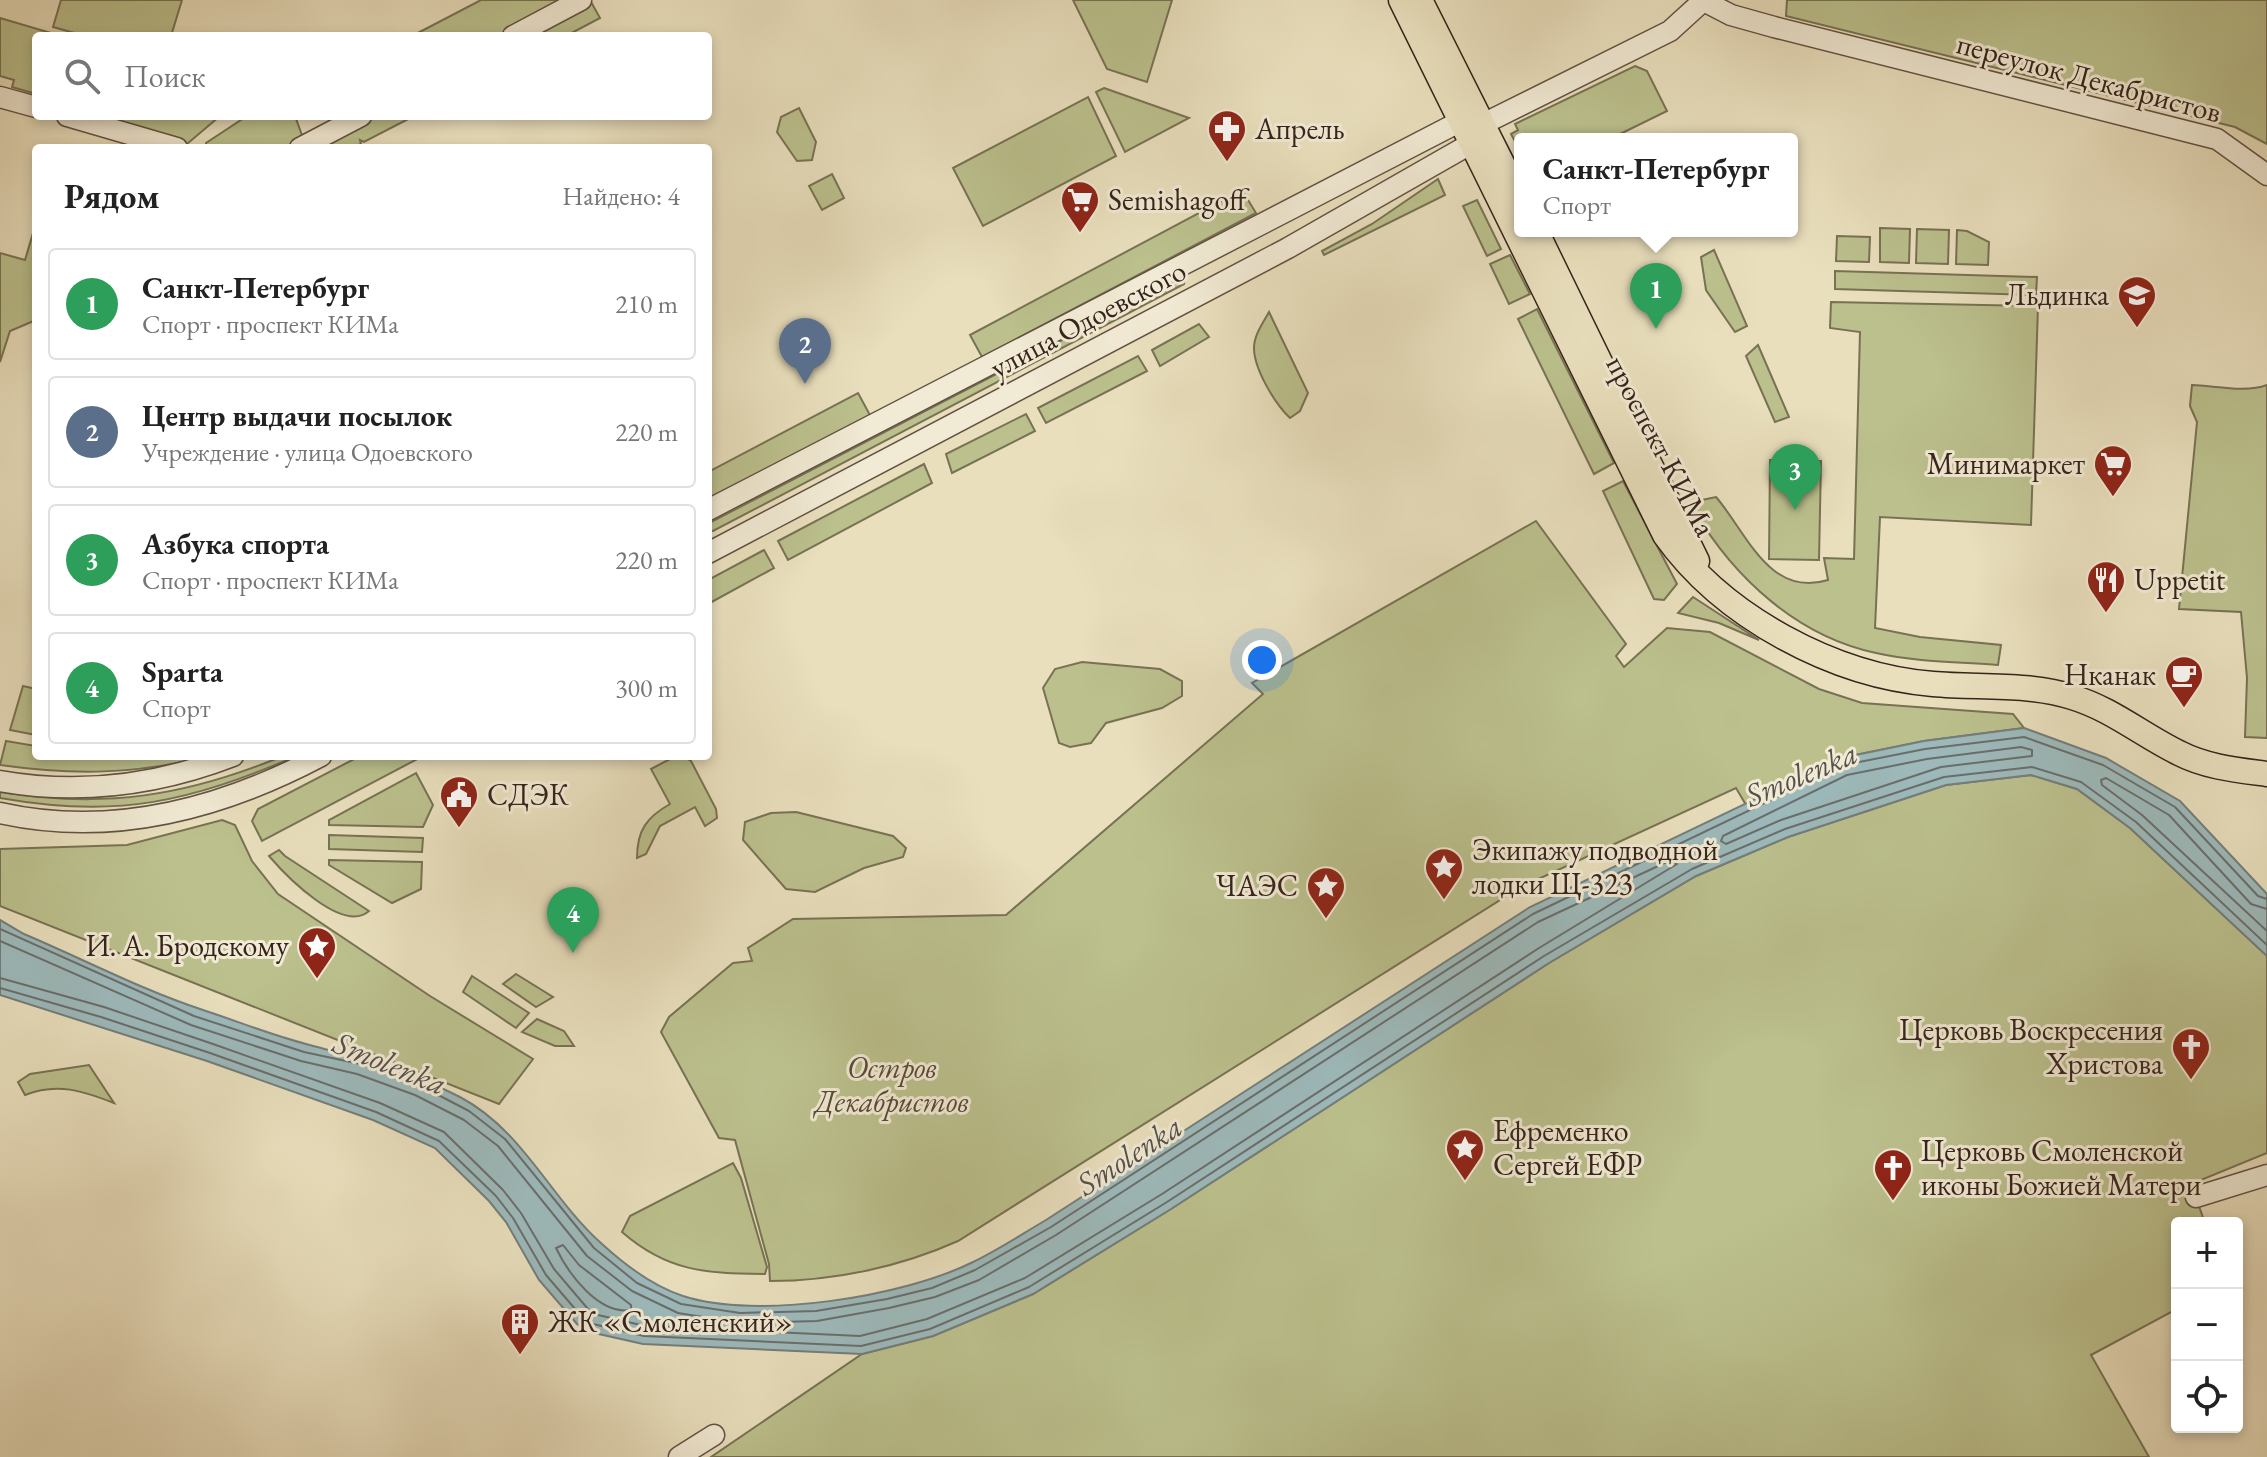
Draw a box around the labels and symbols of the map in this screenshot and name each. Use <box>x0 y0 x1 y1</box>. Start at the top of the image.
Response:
street label: переулок Декабристов <box>1953 23 2226 132</box>
pharmacy icon: Апрель <box>1206 108 1248 163</box>
place label: Апрель <box>1254 109 1345 148</box>
supermarket icon: Semishagoff <box>1059 179 1101 234</box>
place label: Semishagoff <box>1108 180 1250 219</box>
street label: улица Одоевского <box>983 250 1193 387</box>
pin: 1 <box>1630 263 1682 329</box>
school or university icon: Льдинка <box>2116 274 2158 329</box>
place label: Льдинка <box>2005 275 2109 314</box>
pin: 2 <box>779 318 831 384</box>
street label: проспект КИМа <box>1598 349 1725 543</box>
supermarket icon: Минимаркет <box>2092 443 2134 498</box>
pin: 3 <box>1769 444 1821 510</box>
place label: Минимаркет <box>1927 444 2085 483</box>
restaurant icon: Uppetit <box>2085 559 2127 614</box>
place label: Uppetit <box>2134 560 2226 599</box>
your location <box>1242 640 1282 680</box>
cafe icon: Нканак <box>2163 654 2205 709</box>
place label: Нканак <box>2064 655 2156 694</box>
water label: Smolenka <box>1737 732 1864 817</box>
public building icon: СДЭК <box>438 774 480 829</box>
place label: СДЭК <box>487 775 569 814</box>
place label: Экипажу подводной лодки Щ-323 <box>1472 830 1718 903</box>
place icon: Экипажу подводной лодки Щ-323 <box>1423 846 1465 901</box>
place icon: ЧАЭС <box>1305 865 1347 920</box>
place label: ЧАЭС <box>1216 866 1298 905</box>
pin: 4 <box>547 887 599 953</box>
place icon: И. А. Бродскому <box>296 925 338 980</box>
place label: И. А. Бродскому <box>85 926 290 965</box>
place label: Церковь Воскресения Христова <box>1899 1010 2163 1083</box>
water label: Smolenka <box>326 1021 453 1105</box>
church icon: Церковь Воскресения Христова <box>2170 1026 2212 1081</box>
park label: Остров Декабристов <box>813 1048 969 1121</box>
water label: Smolenka <box>1067 1105 1190 1205</box>
place label: Ефременко Сергей ЕФР <box>1493 1111 1642 1184</box>
place icon: Ефременко Сергей ЕФР <box>1444 1127 1486 1182</box>
place label: Церковь Смоленской иконы Божией Матери <box>1921 1131 2201 1204</box>
church icon: Церковь Смоленской иконы Божией Матери <box>1872 1147 1914 1202</box>
building icon: ЖК «Смоленский» <box>499 1301 541 1356</box>
place label: ЖК «Смоленский» <box>547 1302 793 1341</box>

